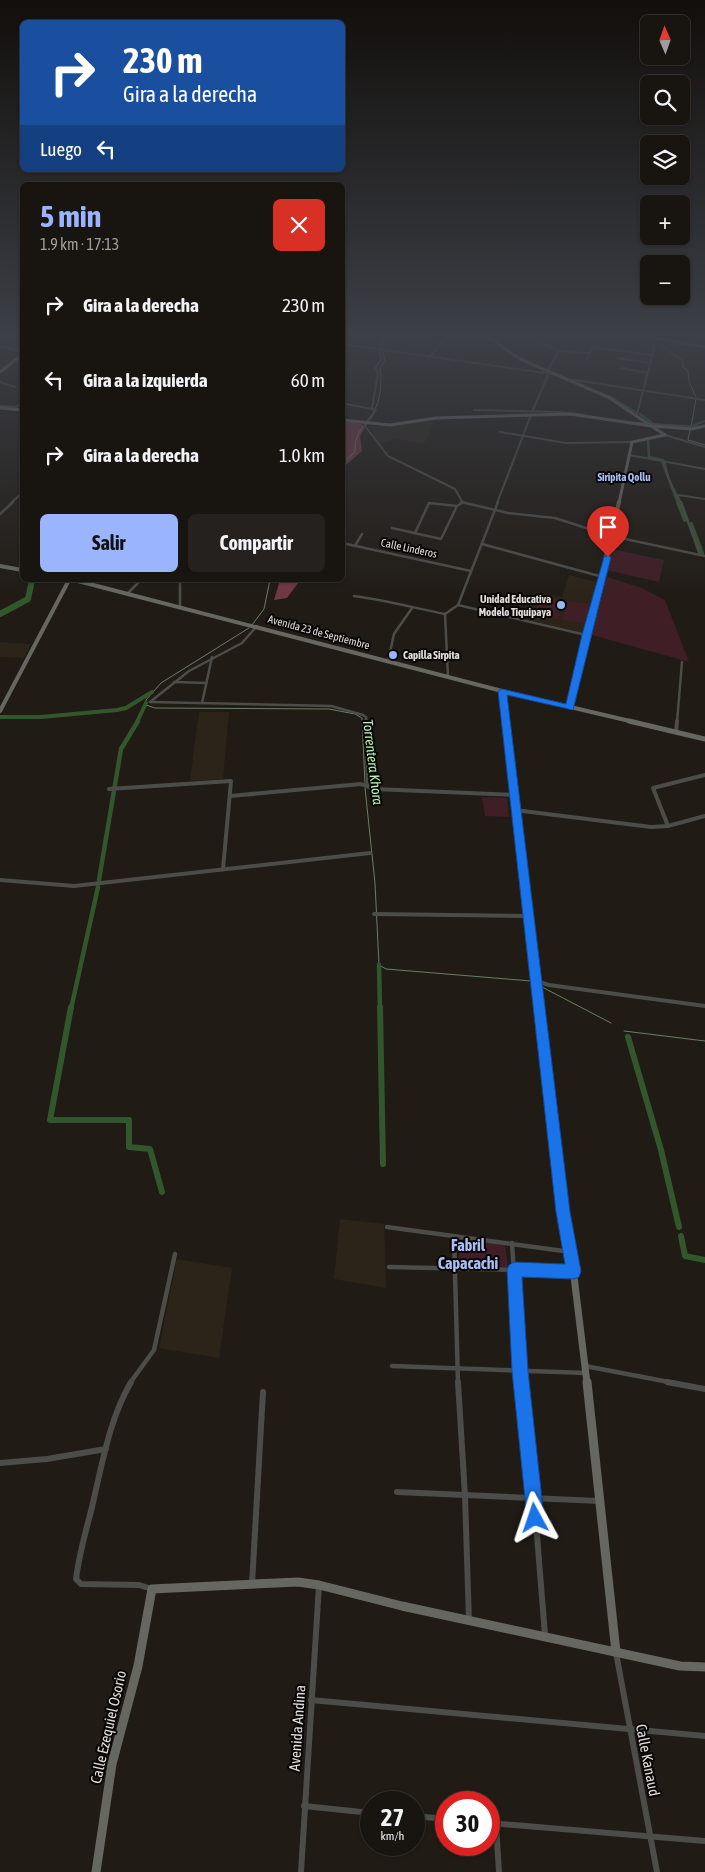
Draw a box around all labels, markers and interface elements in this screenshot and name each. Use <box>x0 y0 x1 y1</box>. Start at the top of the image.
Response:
north arrow <box>640 15 690 65</box>
map controls <box>640 15 690 305</box>
icon: right <box>40 40 105 105</box>
text: 230 m <box>123 40 202 80</box>
button: search <box>640 75 690 125</box>
text: Gira a la derecha <box>123 81 257 107</box>
icon: left <box>92 135 120 163</box>
button: layers <box>640 135 690 185</box>
text: Luego <box>40 138 82 160</box>
button: + <box>640 195 690 245</box>
text: 5 min <box>40 199 101 233</box>
button: close <box>273 199 325 251</box>
text: 1.9 km · 17:13 <box>40 235 119 253</box>
button: − <box>640 255 690 305</box>
icon: right <box>40 291 68 319</box>
text: Gira a la derecha <box>83 294 199 316</box>
text: 230 m <box>282 294 325 316</box>
icon: left <box>40 366 68 394</box>
text: Gira a la izquierda <box>83 369 208 391</box>
text: 60 m <box>291 369 325 391</box>
icon: right <box>40 441 68 469</box>
text: Gira a la derecha <box>83 444 199 466</box>
text: 1.0 km <box>279 444 325 466</box>
district label: Siripita Qollu <box>597 471 651 483</box>
pin <box>587 506 629 557</box>
icon: arrive <box>594 513 622 541</box>
button: Salir <box>40 514 178 572</box>
button: Compartir <box>188 514 325 572</box>
street label: Calle Linderos <box>380 536 438 560</box>
place label: Unidad Educativa Modelo Tiquipaya <box>479 593 551 618</box>
marker: Unidad Educativa Modelo Tiquipaya <box>555 599 567 611</box>
street label: Avenida 23 de Septiembre <box>267 613 371 651</box>
marker: Capilla Sirpita <box>387 649 399 661</box>
place label: Capilla Sirpita <box>403 649 460 661</box>
water label: Torrentera Khora <box>360 718 386 806</box>
district label: Fabril Capacachi <box>438 1236 499 1272</box>
position arrow <box>508 1491 560 1543</box>
street label: Calle Ezequiel Osorio <box>87 1669 129 1785</box>
street label: Avenida Andina <box>286 1684 308 1772</box>
street label: Calle Kanaud <box>633 1723 663 1797</box>
speed limit sign: 30 <box>435 1791 500 1856</box>
text: 27 <box>381 1803 404 1831</box>
text: km/h <box>381 1829 404 1843</box>

